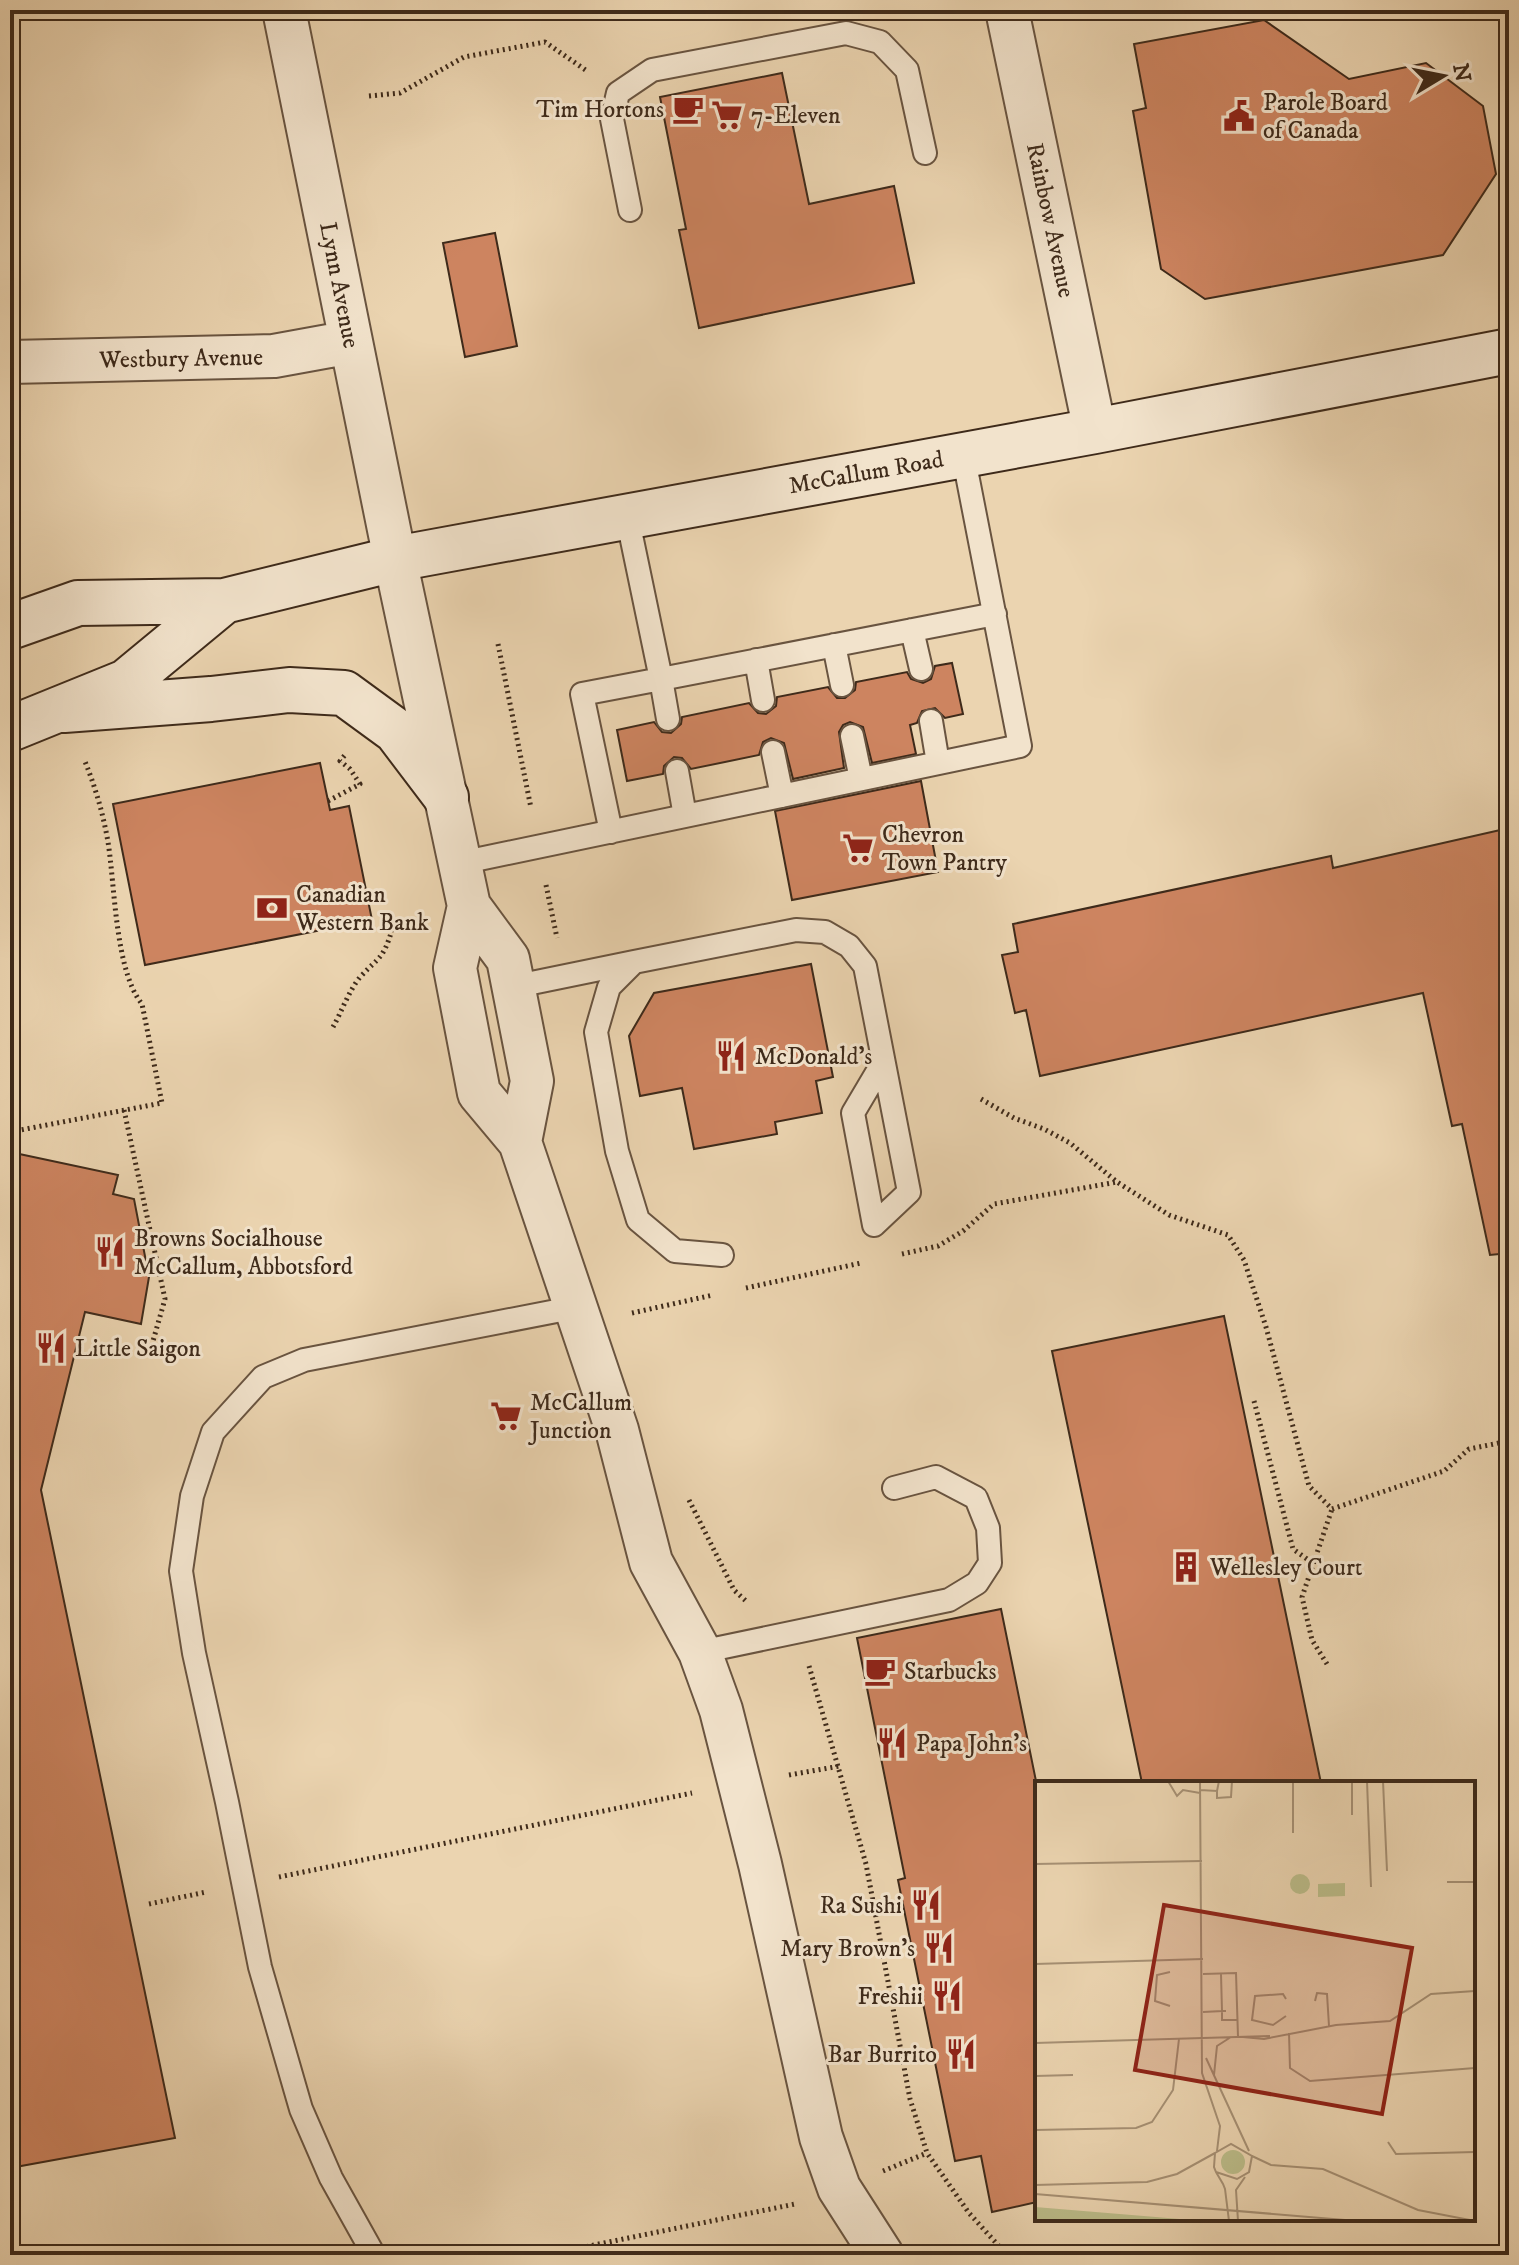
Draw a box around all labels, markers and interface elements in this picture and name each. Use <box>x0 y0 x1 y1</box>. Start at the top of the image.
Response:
north arrow <box>1403 36 1483 116</box>
text: N <box>1446 62 1476 84</box>
place label: Parole Board of Canada <box>1263 88 1388 146</box>
cafe icon: Tim Hortons <box>671 92 705 126</box>
place label: Tim Hortons <box>536 95 664 125</box>
supermarket icon: 7-Eleven <box>710 98 744 132</box>
public building icon: Parole Board of Canada <box>1222 99 1256 133</box>
place label: 7-Eleven <box>751 101 841 131</box>
street label: Rainbow Avenue <box>1019 140 1081 300</box>
street label: Lynn Avenue <box>312 220 366 351</box>
street label: Westbury Avenue <box>98 343 263 375</box>
street label: McCallum Road <box>786 445 946 501</box>
place label: Chevron Town Pantry <box>882 820 1007 878</box>
supermarket icon: Chevron Town Pantry <box>841 831 875 865</box>
place label: Canadian Western Bank <box>295 880 429 938</box>
bank icon: Canadian Western Bank <box>255 891 289 925</box>
restaurant icon: McDonald's <box>714 1039 748 1073</box>
place label: McDonald's <box>755 1042 872 1072</box>
place label: Browns Socialhouse McCallum, Abbotsford <box>134 1224 353 1282</box>
restaurant icon: Browns Socialhouse McCallum, Abbotsford <box>93 1235 127 1269</box>
restaurant icon: Little Saigon <box>34 1331 68 1365</box>
place label: Little Saigon <box>75 1334 201 1364</box>
place label: McCallum Junction <box>528 1388 632 1446</box>
supermarket icon: McCallum Junction <box>489 1399 523 1433</box>
building icon: Wellesley Court <box>1169 1550 1203 1584</box>
place label: Wellesley Court <box>1209 1553 1363 1583</box>
cafe icon: Starbucks <box>863 1654 897 1688</box>
place label: Starbucks <box>904 1657 996 1687</box>
restaurant icon: Papa John's <box>875 1726 909 1760</box>
place label: Papa John's <box>916 1729 1027 1759</box>
inset map <box>1035 1781 1475 2221</box>
restaurant icon: Ra Sushi <box>909 1888 943 1922</box>
place label: Ra Sushi <box>820 1891 902 1921</box>
restaurant icon: Mary Brown's <box>922 1931 956 1965</box>
place label: Mary Brown's <box>780 1934 915 1964</box>
restaurant icon: Freshii <box>930 1979 964 2013</box>
place label: Freshii <box>858 1982 923 2012</box>
restaurant icon: Bar Burrito <box>944 2037 978 2071</box>
place label: Bar Burrito <box>827 2040 937 2070</box>

